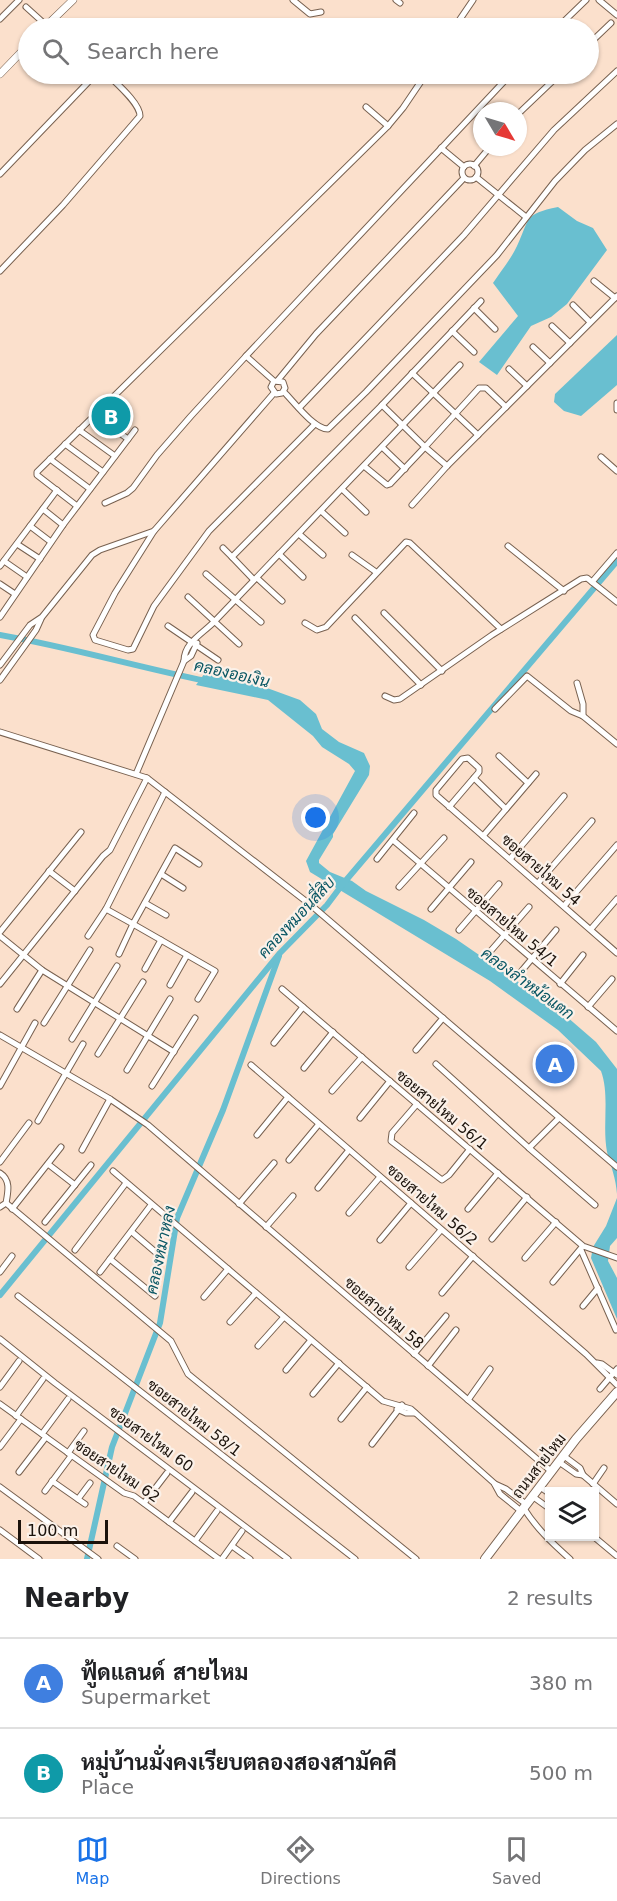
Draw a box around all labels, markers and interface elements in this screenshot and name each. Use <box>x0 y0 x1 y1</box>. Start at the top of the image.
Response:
search box <box>18 18 599 84</box>
icon: search <box>39 35 72 68</box>
text: Search here <box>87 39 219 64</box>
north arrow <box>473 102 527 156</box>
pin: B <box>92 394 130 438</box>
water label: คลองออเงิน <box>192 656 271 691</box>
your location <box>301 803 330 832</box>
street label: ซอยสายไหม 54 <box>497 830 585 909</box>
water label: คลองหมอนสี่สิบ <box>250 869 339 962</box>
street label: ซอยสายไหม 54/1 <box>462 883 562 971</box>
water label: คลองลำหม้อแตก <box>478 942 579 1023</box>
pin: A <box>536 1042 574 1086</box>
street label: ซอยสายไหม 56/1 <box>392 1066 492 1154</box>
street label: ซอยสายไหม 56/2 <box>383 1160 482 1249</box>
water label: คลองหมาหลง <box>142 1204 179 1296</box>
street label: ซอยสายไหม 58 <box>340 1273 428 1352</box>
street label: ซอยสายไหม 58/1 <box>143 1375 245 1460</box>
street label: ซอยสายไหม 60 <box>105 1402 197 1476</box>
street label: ถนนสายไหม <box>507 1430 570 1502</box>
street label: ซอยสายไหม 62 <box>71 1435 164 1506</box>
map controls <box>545 1487 599 1541</box>
button: layers <box>545 1487 599 1541</box>
scale bar <box>18 1517 108 1544</box>
text: 100 m <box>27 1521 78 1540</box>
text: Nearby <box>24 1583 129 1613</box>
text: 2 results <box>507 1586 593 1610</box>
text: ฟู้ดแลนด์ สายไหม <box>81 1660 248 1685</box>
text: A <box>36 1671 51 1695</box>
text: 380 m <box>529 1671 593 1695</box>
text: Supermarket <box>81 1685 210 1709</box>
text: หมู่บ้านมั่งคงเรียบตลองสองสามัคคี <box>81 1750 397 1775</box>
text: B <box>36 1761 51 1785</box>
text: 500 m <box>529 1761 593 1785</box>
text: Place <box>81 1775 134 1799</box>
tab: Map <box>76 1833 109 1888</box>
tab: Directions <box>260 1833 341 1888</box>
tab: Saved <box>492 1833 541 1888</box>

